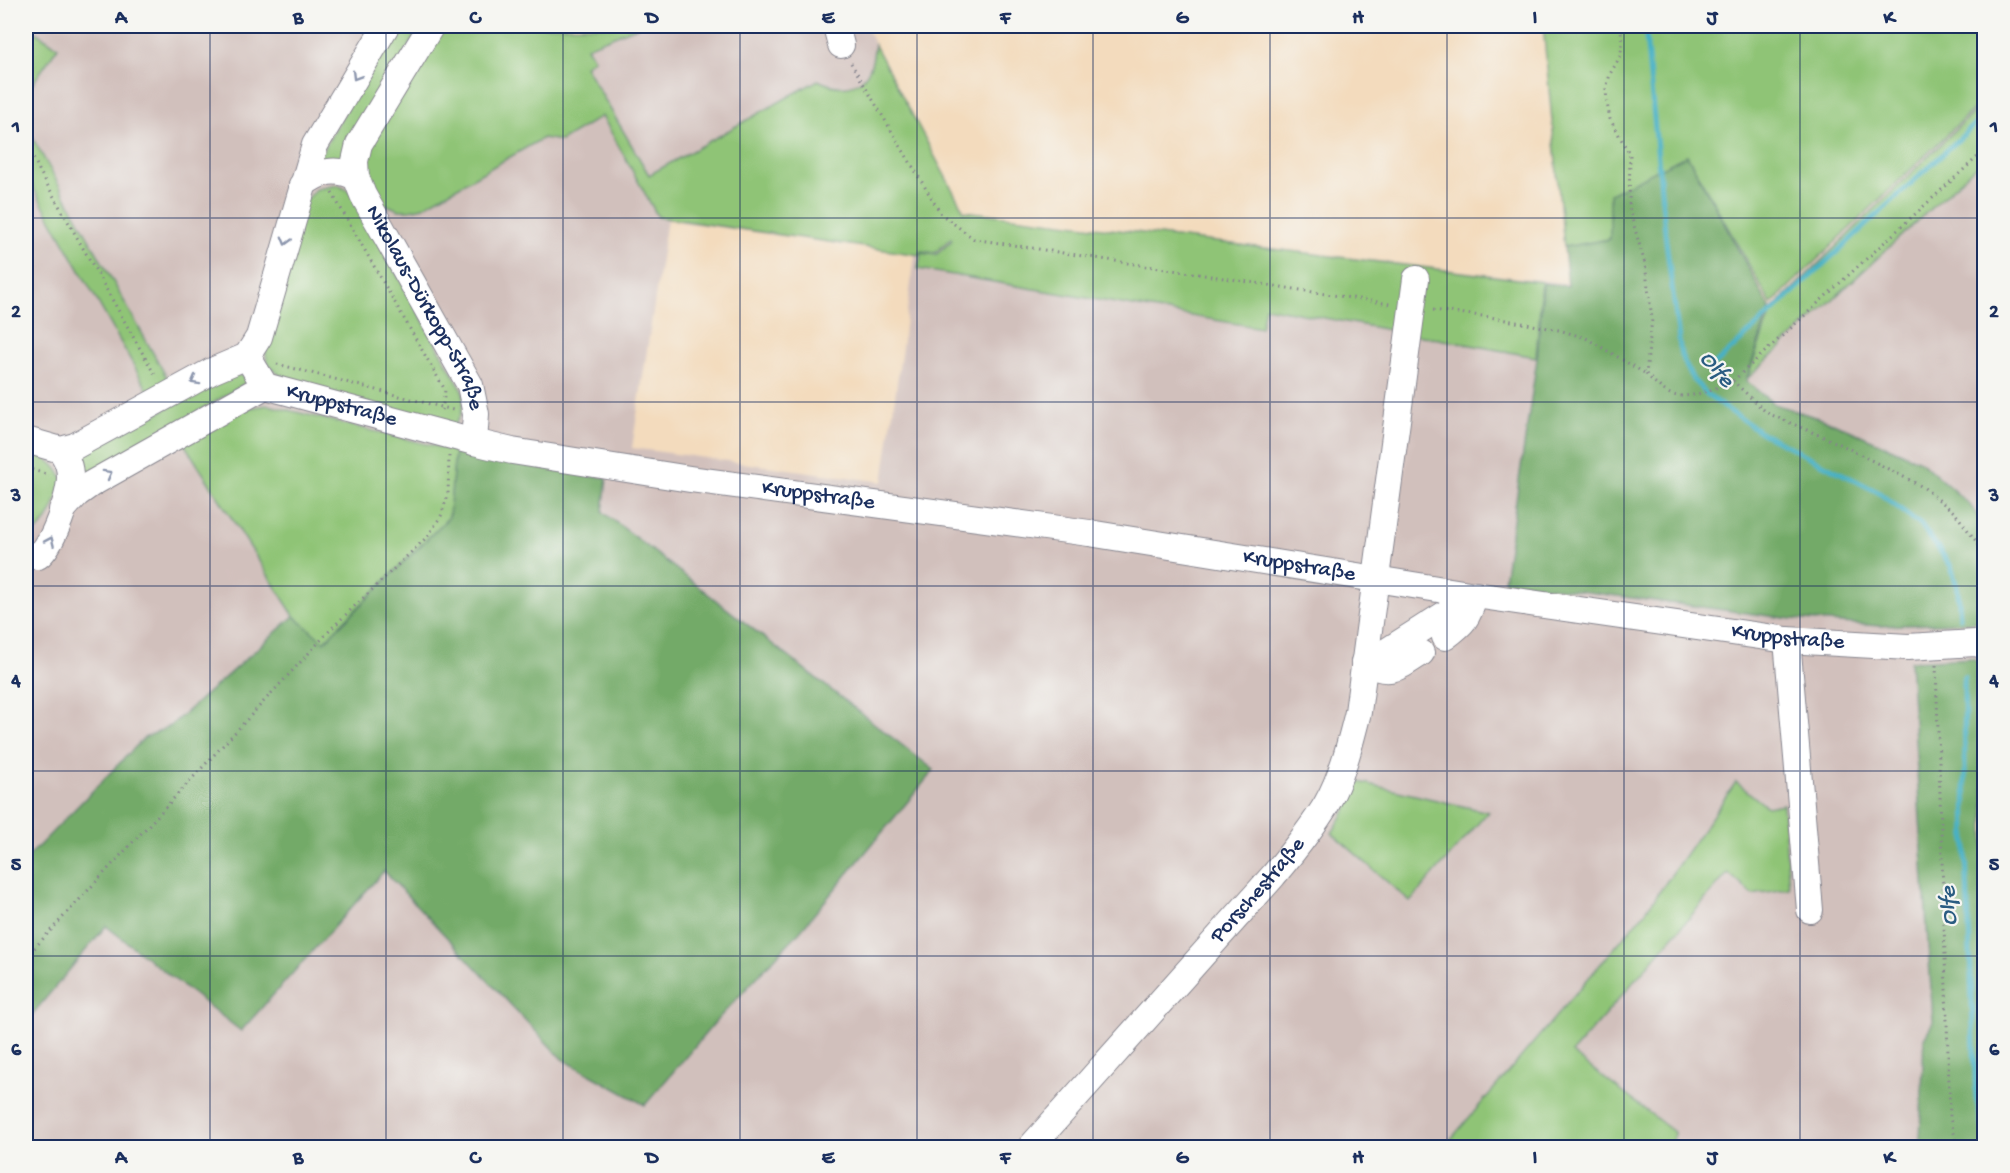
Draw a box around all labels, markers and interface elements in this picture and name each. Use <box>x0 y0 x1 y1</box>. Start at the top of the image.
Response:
text: A <box>114 8 129 31</box>
text: B <box>292 8 304 31</box>
text: C <box>469 8 483 31</box>
text: D <box>643 8 659 31</box>
text: E <box>822 8 836 31</box>
text: F <box>999 8 1012 31</box>
text: G <box>1176 8 1190 31</box>
text: H <box>1352 8 1364 31</box>
text: I <box>1533 8 1538 31</box>
text: J <box>1706 8 1719 31</box>
text: K <box>1882 8 1897 31</box>
one-way arrow <box>352 70 364 80</box>
text: 1 <box>11 117 20 140</box>
text: 1 <box>1989 117 1998 140</box>
street label: Nikolaus-Dürkopp-Straße <box>359 201 488 413</box>
one-way arrow <box>281 236 294 246</box>
text: 2 <box>11 302 21 325</box>
text: 2 <box>1989 302 1999 325</box>
water label: Olfe <box>1692 346 1741 396</box>
one-way arrow <box>191 374 201 385</box>
street label: Kruppstraße <box>283 379 400 434</box>
one-way arrow <box>101 470 112 482</box>
street label: Kruppstraße <box>760 476 877 517</box>
text: 3 <box>10 486 21 509</box>
text: 3 <box>1988 486 1999 509</box>
one-way arrow <box>42 536 54 547</box>
street label: Kruppstraße <box>1241 545 1358 589</box>
street label: Kruppstraße <box>1729 619 1846 656</box>
text: 4 <box>10 671 21 694</box>
text: 4 <box>1988 671 1999 694</box>
street label: Porschestraße <box>1205 832 1312 950</box>
text: 5 <box>11 855 22 878</box>
text: 5 <box>1989 855 2000 878</box>
water label: Olfe <box>1935 884 1965 926</box>
text: 6 <box>11 1040 22 1063</box>
text: 6 <box>1989 1040 2000 1063</box>
text: A <box>114 1148 129 1171</box>
text: B <box>292 1148 304 1171</box>
text: C <box>469 1148 483 1171</box>
text: D <box>643 1148 659 1171</box>
text: E <box>822 1148 836 1171</box>
text: F <box>999 1148 1012 1171</box>
text: G <box>1176 1148 1190 1171</box>
text: H <box>1352 1148 1364 1171</box>
text: I <box>1533 1148 1538 1171</box>
text: J <box>1706 1148 1719 1171</box>
text: K <box>1882 1148 1897 1171</box>

